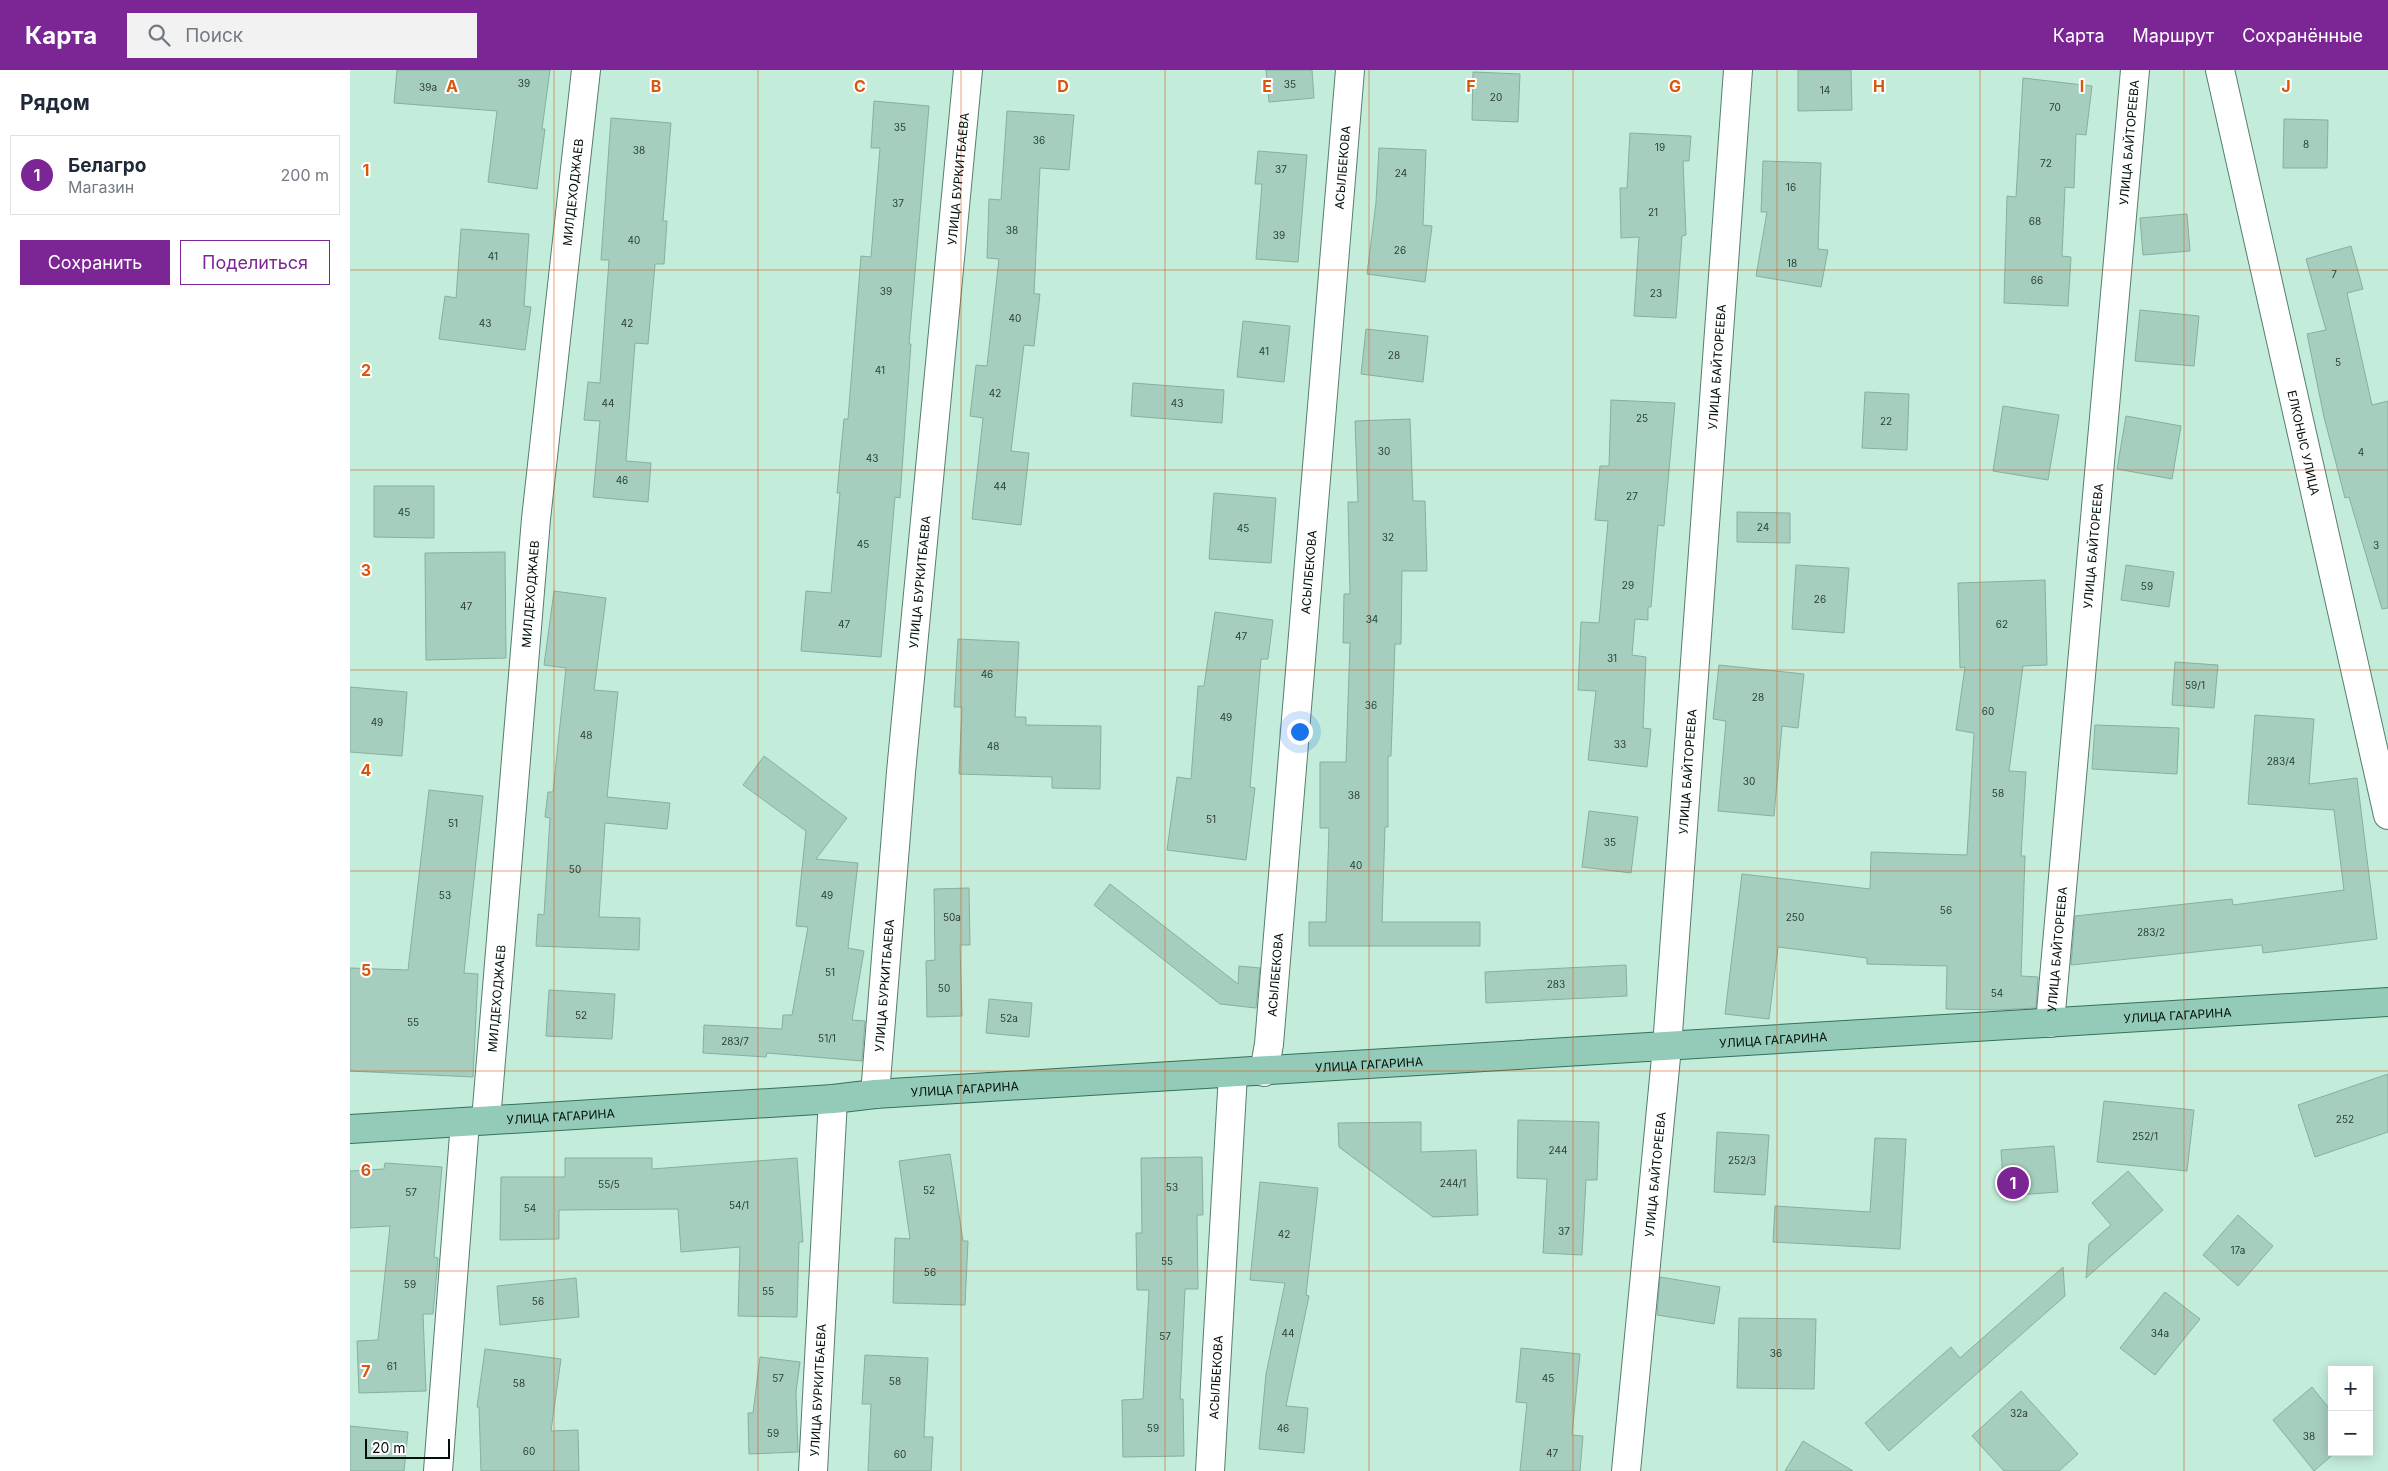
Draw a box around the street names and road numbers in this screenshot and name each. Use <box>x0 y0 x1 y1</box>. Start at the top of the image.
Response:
street label: УЛИЦА БАЙТОРЕЕВА <box>2115 79 2142 206</box>
street label: УЛИЦА БУРКИТБАЕВА <box>944 112 971 246</box>
street label: АСЫЛБЕКОВА <box>1331 125 1353 210</box>
street label: МИЛДЕХОДЖАЕВ <box>559 138 586 246</box>
street label: УЛИЦА БАЙТОРЕЕВА <box>1704 303 1728 430</box>
street label: ЕЛКОНЫС УЛИЦА <box>2285 389 2323 497</box>
street label: УЛИЦА БАЙТОРЕЕВА <box>2079 483 2106 609</box>
street label: УЛИЦА БУРКИТБАЕВА <box>905 515 933 649</box>
street label: АСЫЛБЕКОВА <box>1297 529 1319 615</box>
street label: МИЛДЕХОДЖАЕВ <box>518 539 542 648</box>
street label: УЛИЦА БАЙТОРЕЕВА <box>1675 708 1699 835</box>
street label: УЛИЦА БАЙТОРЕЕВА <box>2044 886 2070 1013</box>
street label: УЛИЦА БУРКИТБАЕВА <box>871 918 897 1052</box>
street label: АСЫЛБЕКОВА <box>1264 932 1286 1017</box>
street label: МИЛДЕХОДЖАЕВ <box>484 944 508 1053</box>
street label: УЛИЦА ГАГАРИНА <box>2123 1004 2232 1026</box>
street label: УЛИЦА ГАГАРИНА <box>1719 1029 1828 1050</box>
street label: УЛИЦА ГАГАРИНА <box>1314 1053 1423 1075</box>
street label: УЛИЦА ГАГАРИНА <box>910 1078 1019 1099</box>
street label: УЛИЦА ГАГАРИНА <box>506 1105 615 1127</box>
street label: УЛИЦА БАЙТОРЕЕВА <box>1641 1111 1668 1238</box>
street label: УЛИЦА БУРКИТБАЕВА <box>806 1323 828 1457</box>
street label: АСЫЛБЕКОВА <box>1206 1335 1225 1420</box>

